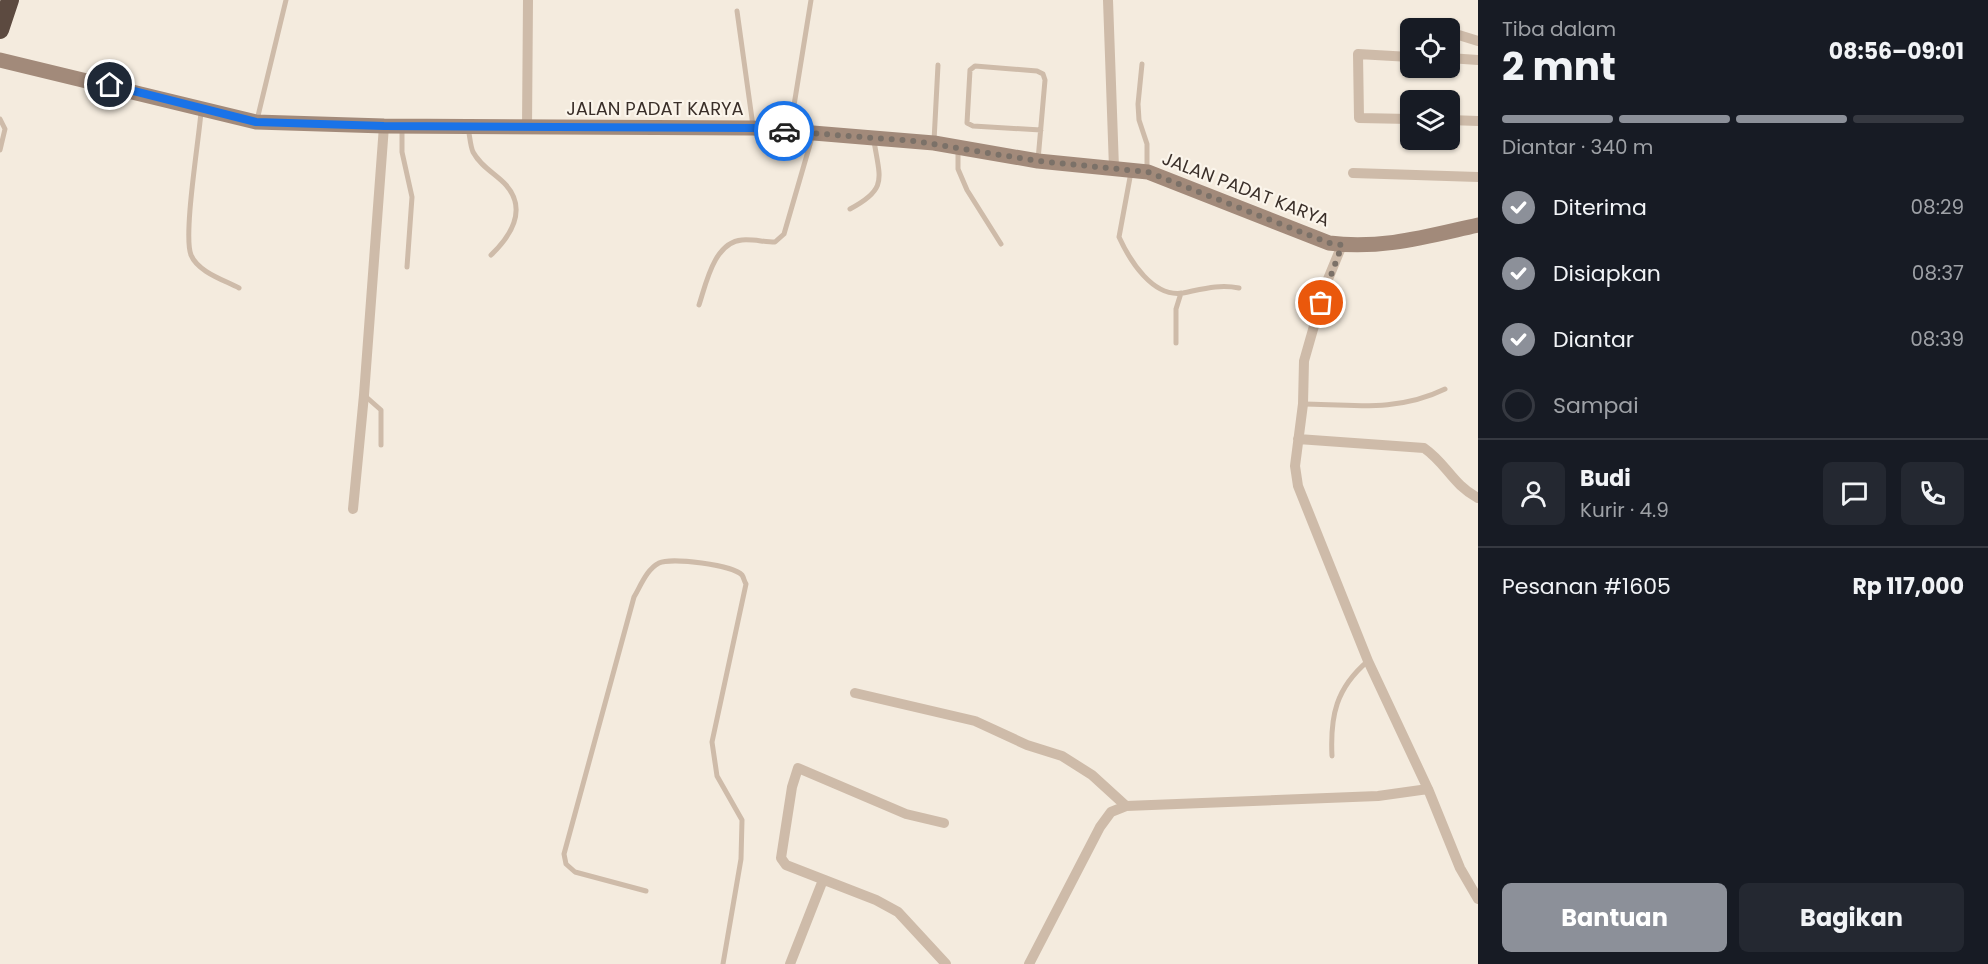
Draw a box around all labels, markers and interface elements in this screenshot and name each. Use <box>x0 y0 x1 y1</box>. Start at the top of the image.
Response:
text: Tiba dalam <box>1502 15 1616 43</box>
map controls <box>1400 18 1460 150</box>
button: locate <box>1400 18 1460 78</box>
text: 08:56–09:01 <box>1829 36 1964 67</box>
text: 2 mnt <box>1502 39 1616 94</box>
pin <box>84 59 135 110</box>
icon: home <box>93 68 126 101</box>
button: layers <box>1400 90 1460 150</box>
street label: JALAN PADAT KARYA <box>566 96 744 121</box>
courier <box>754 101 814 161</box>
icon: car <box>768 115 801 148</box>
text: Diantar · 340 m <box>1502 133 1653 161</box>
street label: JALAN PADAT KARYA <box>1159 146 1333 232</box>
icon: check <box>1502 191 1535 224</box>
text: Diterima <box>1553 192 1647 223</box>
text: 08:29 <box>1910 193 1964 221</box>
icon: check <box>1502 257 1535 290</box>
text: Disiapkan <box>1553 258 1661 289</box>
text: 08:37 <box>1912 259 1964 287</box>
pin <box>1295 277 1346 328</box>
icon: bag <box>1304 286 1337 319</box>
icon: check <box>1502 323 1535 356</box>
text: Diantar <box>1553 324 1634 355</box>
text: 08:39 <box>1910 325 1964 353</box>
text: Sampai <box>1553 390 1639 421</box>
button: person <box>1502 462 1565 525</box>
button: chat <box>1823 462 1886 525</box>
button: phone <box>1901 462 1964 525</box>
text: Budi <box>1580 463 1631 494</box>
text: Kurir · 4.9 <box>1580 496 1669 524</box>
text: Pesanan #1605 <box>1502 571 1671 602</box>
text: Rp 117,000 <box>1852 571 1964 602</box>
button: Bantuan <box>1502 883 1727 952</box>
button: Bagikan <box>1739 883 1964 952</box>

